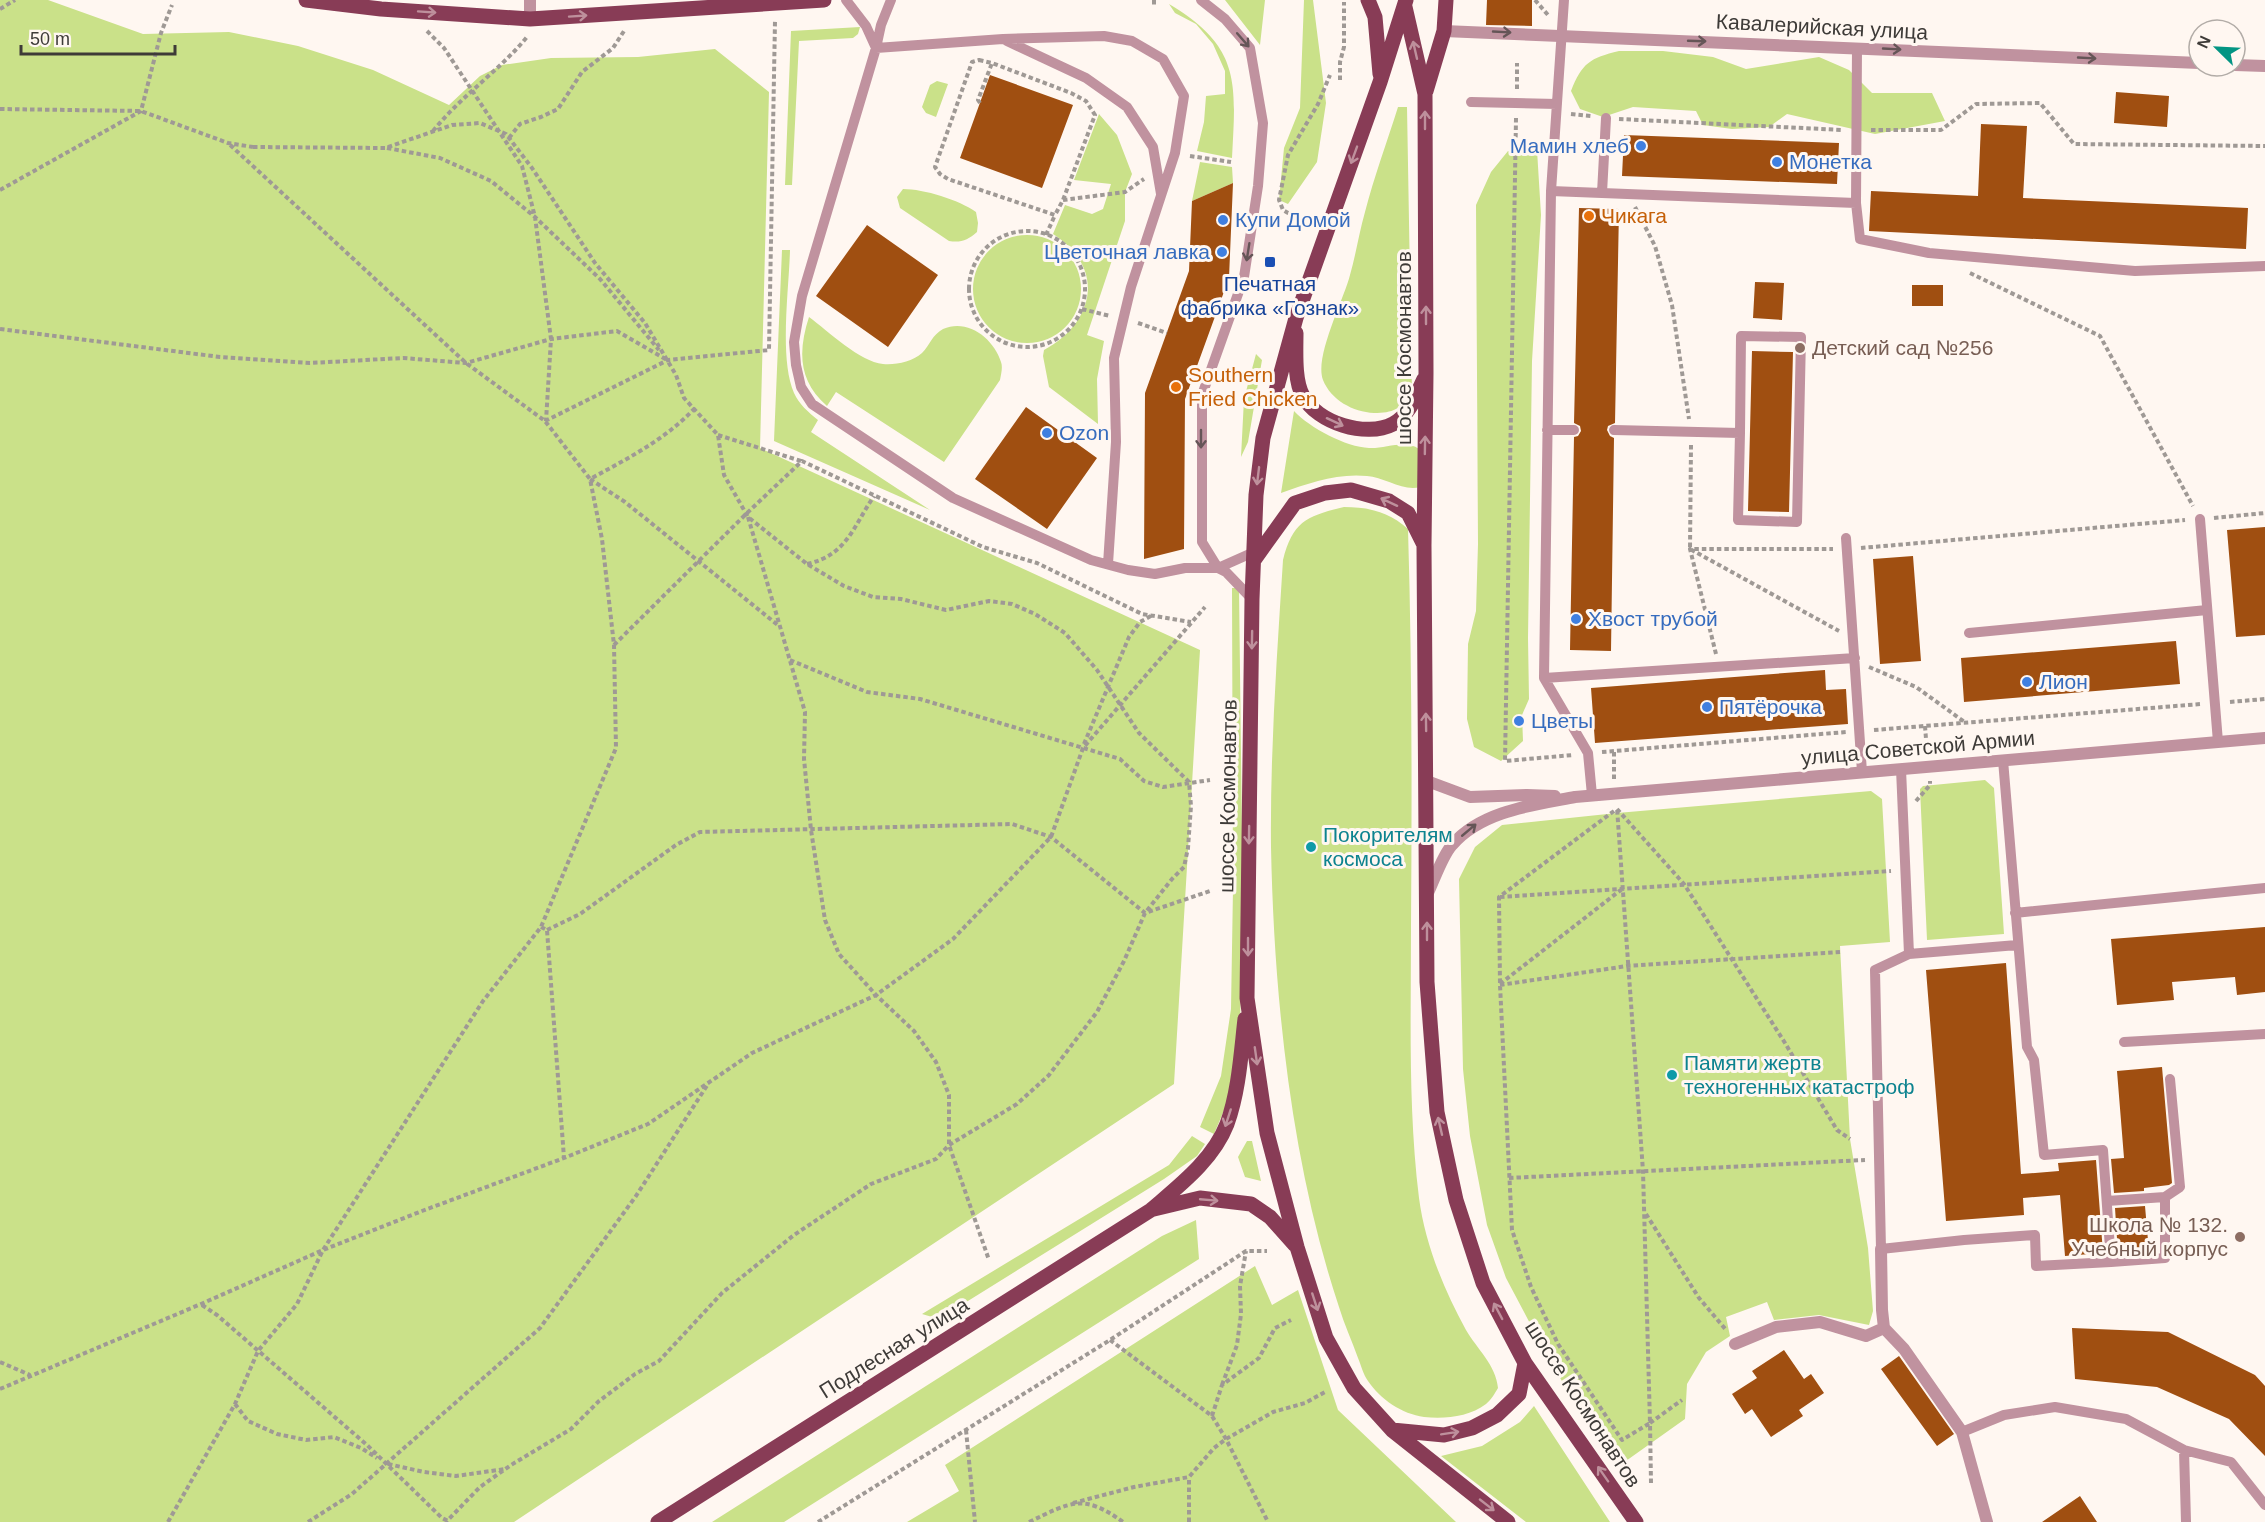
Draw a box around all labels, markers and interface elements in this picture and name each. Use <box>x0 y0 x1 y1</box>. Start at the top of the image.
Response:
one-way arrow <box>416 7 436 18</box>
street label: Кавалерийская улица <box>1715 9 1929 44</box>
one-way arrow <box>568 10 588 21</box>
scale bar <box>21 18 176 56</box>
north arrow <box>2187 18 2247 78</box>
one-way arrow <box>1492 27 1512 38</box>
text: 50 m <box>30 29 70 49</box>
one-way arrow <box>1237 32 1250 48</box>
text: N <box>2194 33 2214 51</box>
one-way arrow <box>1686 35 1706 46</box>
one-way arrow <box>1409 41 1420 60</box>
one-way arrow <box>1881 44 1901 55</box>
one-way arrow <box>2076 53 2096 64</box>
one-way arrow <box>1419 110 1431 130</box>
place label: Мамин хлеб <box>1510 134 1629 157</box>
marker: Мамин хлеб <box>1634 139 1648 153</box>
one-way arrow <box>1347 145 1358 164</box>
place label: Монетка <box>1789 150 1872 173</box>
marker: Монетка <box>1770 155 1784 169</box>
place label: Чикага <box>1601 204 1667 227</box>
place label: Купи Домой <box>1235 208 1351 231</box>
marker: Чикага <box>1582 209 1596 223</box>
marker: Купи Домой <box>1216 213 1230 227</box>
place label: Цветочная лавка <box>1044 240 1210 263</box>
one-way arrow <box>1242 241 1253 261</box>
marker: Цветочная лавка <box>1215 245 1229 259</box>
street label: шоссе Космонавтов <box>1392 251 1415 445</box>
marker: Печатная фабрика «Гознак» <box>1263 255 1277 269</box>
place label: Печатная фабрика «Гознак» <box>1181 272 1359 319</box>
one-way arrow <box>1420 305 1432 325</box>
place label: Детский сад №256 <box>1812 336 1993 359</box>
marker: Детский сад №256 <box>1793 341 1807 355</box>
place label: Southern Fried Chicken <box>1188 363 1318 410</box>
marker: Southern Fried Chicken <box>1169 380 1183 394</box>
one-way arrow <box>1326 416 1344 428</box>
place label: Ozon <box>1059 421 1109 444</box>
marker: Ozon <box>1040 426 1054 440</box>
one-way arrow <box>1195 429 1207 449</box>
one-way arrow <box>1419 436 1431 456</box>
one-way arrow <box>1253 466 1264 486</box>
one-way arrow <box>1380 496 1398 508</box>
place label: Хвост трубой <box>1588 607 1718 630</box>
marker: Хвост трубой <box>1569 612 1583 626</box>
one-way arrow <box>1246 629 1258 649</box>
place label: Лион <box>2039 670 2088 693</box>
marker: Лион <box>2020 675 2034 689</box>
place label: Пятёрочка <box>1719 695 1822 718</box>
street label: шоссе Космонавтов <box>1214 699 1241 893</box>
marker: Пятёрочка <box>1700 700 1714 714</box>
place label: Цветы <box>1531 709 1593 732</box>
one-way arrow <box>1420 713 1432 733</box>
marker: Цветы <box>1512 714 1526 728</box>
street label: улица Советской Армии <box>1800 726 2036 769</box>
place label: Покорителям космоса <box>1323 823 1453 870</box>
one-way arrow <box>1461 823 1476 837</box>
one-way arrow <box>1243 824 1254 844</box>
marker: Покорителям космоса <box>1304 840 1318 854</box>
one-way arrow <box>1421 922 1433 942</box>
one-way arrow <box>1242 936 1253 956</box>
one-way arrow <box>1251 1046 1262 1065</box>
place label: Памяти жертв техногенных катастроф <box>1684 1051 1915 1098</box>
marker: Памяти жертв техногенных катастроф <box>1665 1068 1679 1082</box>
one-way arrow <box>1222 1108 1233 1127</box>
one-way arrow <box>1434 1116 1445 1136</box>
one-way arrow <box>1198 1195 1218 1206</box>
place label: Школа № 132. Учебный корпус <box>2071 1213 2228 1260</box>
marker: Школа № 132. Учебный корпус <box>2233 1230 2247 1244</box>
street label: Подлесная улица <box>815 1292 973 1403</box>
one-way arrow <box>1310 1293 1321 1312</box>
one-way arrow <box>1492 1303 1504 1320</box>
street label: шоссе Космонавтов <box>1521 1316 1646 1491</box>
one-way arrow <box>1440 1427 1459 1438</box>
one-way arrow <box>1597 1466 1609 1483</box>
one-way arrow <box>1478 1499 1494 1512</box>

